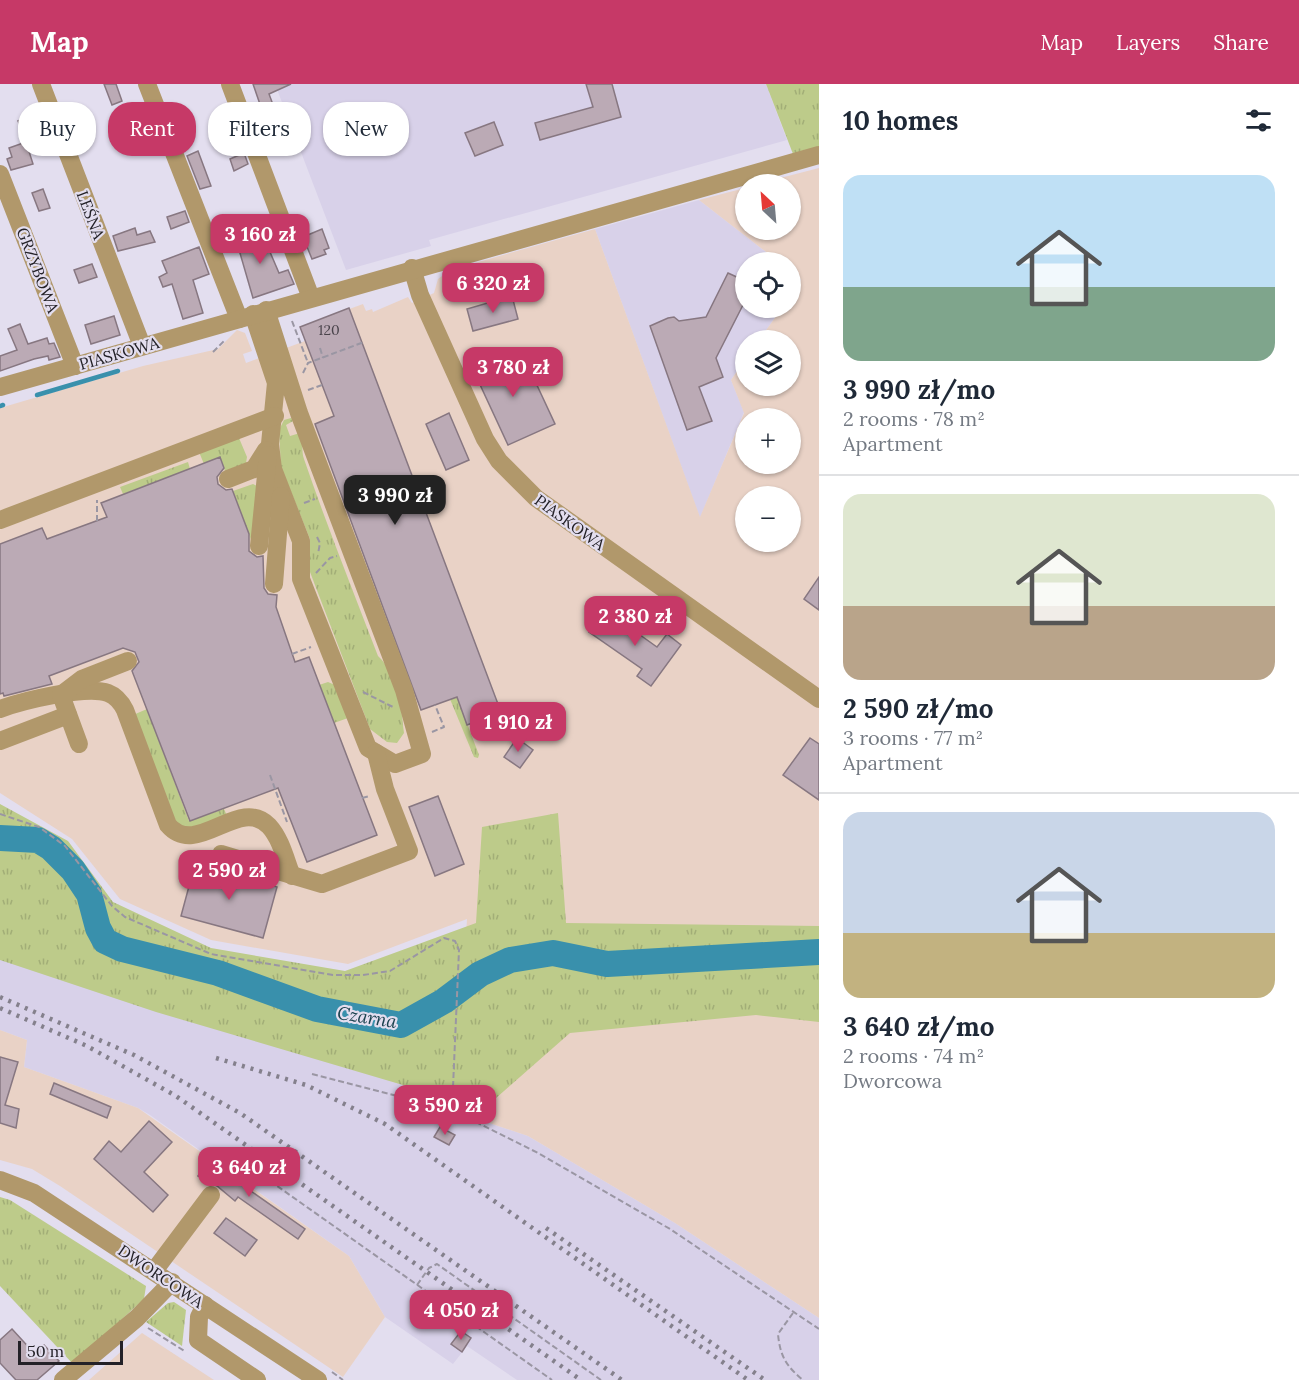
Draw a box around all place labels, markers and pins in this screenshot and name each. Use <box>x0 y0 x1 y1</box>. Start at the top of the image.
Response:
pin: 3 160 zł <box>198 214 322 265</box>
pin: 6 320 zł <box>431 263 555 314</box>
pin: 3 780 zł <box>451 347 575 398</box>
pin: 3 990 zł <box>333 475 457 526</box>
pin: 2 380 zł <box>573 596 697 647</box>
pin: 1 910 zł <box>456 702 580 753</box>
pin: 2 590 zł <box>167 850 291 901</box>
pin: 3 590 zł <box>383 1085 507 1136</box>
pin: 3 640 zł <box>187 1147 311 1198</box>
pin: 4 050 zł <box>399 1290 523 1341</box>

